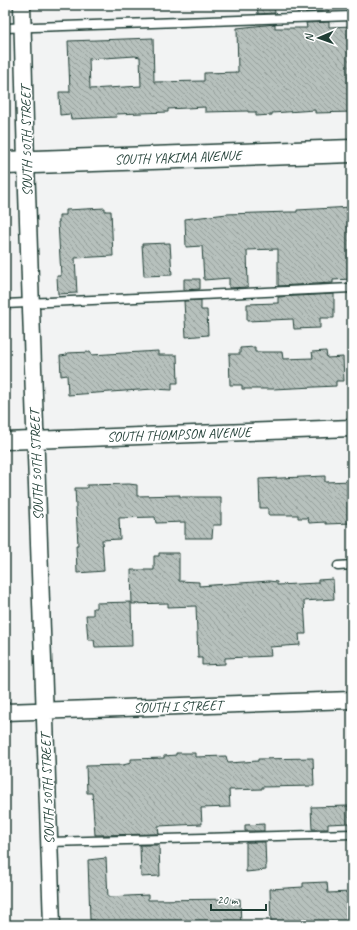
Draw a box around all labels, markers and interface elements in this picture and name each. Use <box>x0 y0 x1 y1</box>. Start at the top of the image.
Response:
north arrow <box>299 18 339 58</box>
text: N <box>302 33 316 42</box>
street label: SOUTH 50TH STREET <box>17 82 36 196</box>
street label: SOUTH YAKIMA AVENUE <box>114 147 244 168</box>
street label: SOUTH 50TH STREET <box>26 406 47 520</box>
street label: SOUTH THOMPSON AVENUE <box>107 423 254 446</box>
street label: SOUTH I STREET <box>133 696 226 717</box>
street label: SOUTH 50TH STREET <box>37 730 58 844</box>
scale bar <box>211 886 266 912</box>
text: 20 m <box>217 892 239 908</box>

